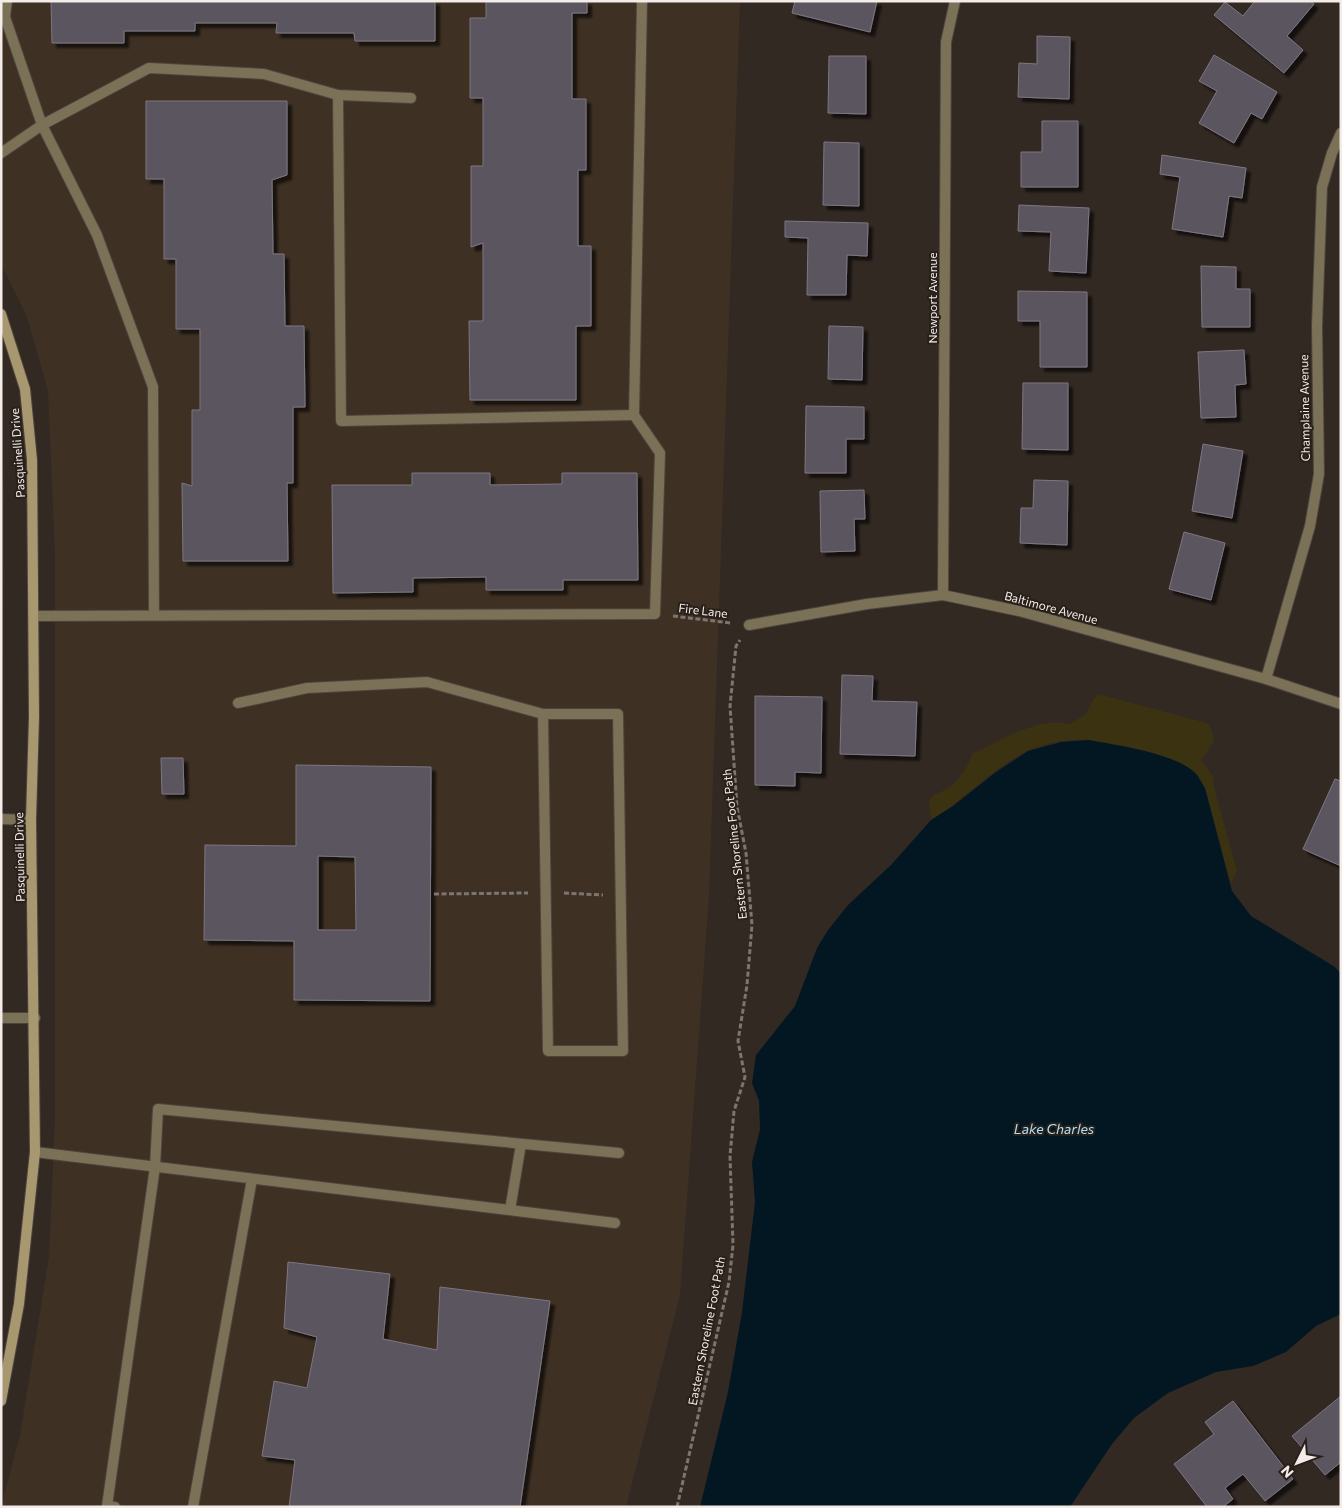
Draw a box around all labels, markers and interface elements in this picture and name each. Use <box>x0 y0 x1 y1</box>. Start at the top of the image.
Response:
street label: Newport Avenue <box>925 252 939 344</box>
street label: Champlaine Avenue <box>1296 354 1312 462</box>
street label: Pasquinelli Drive <box>7 408 27 498</box>
street label: Baltimore Avenue <box>1003 588 1099 626</box>
street label: Fire Lane <box>678 600 729 620</box>
street label: Eastern Shoreline Foot Path <box>719 768 749 920</box>
street label: Pasquinelli Drive <box>11 812 27 902</box>
water label: Lake Charles <box>1014 1120 1094 1137</box>
street label: Eastern Shoreline Foot Path <box>685 1255 727 1406</box>
north arrow <box>1272 1438 1322 1488</box>
text: N <box>1277 1462 1297 1482</box>

